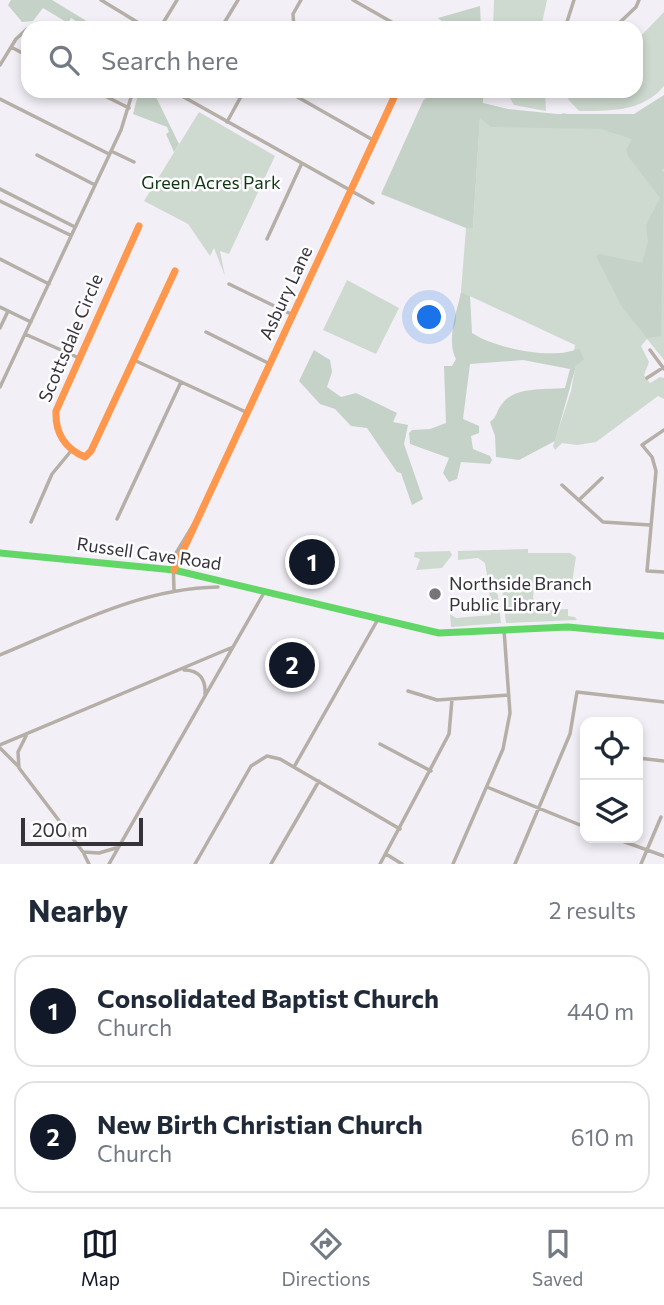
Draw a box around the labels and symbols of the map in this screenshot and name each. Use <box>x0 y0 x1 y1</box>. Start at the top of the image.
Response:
park label: Green Acres Park <box>141 171 281 193</box>
street label: Asbury Lane <box>254 242 316 343</box>
street label: Scottsdale Circle <box>33 270 107 405</box>
your location <box>412 300 446 334</box>
street label: Russell Cave Road <box>75 532 223 574</box>
pin: 1 <box>289 536 335 588</box>
place label: Northside Branch Public Library <box>449 572 592 615</box>
marker: Northside Branch Public Library <box>427 586 443 602</box>
pin: 2 <box>269 639 315 691</box>
scale bar <box>21 815 144 847</box>

